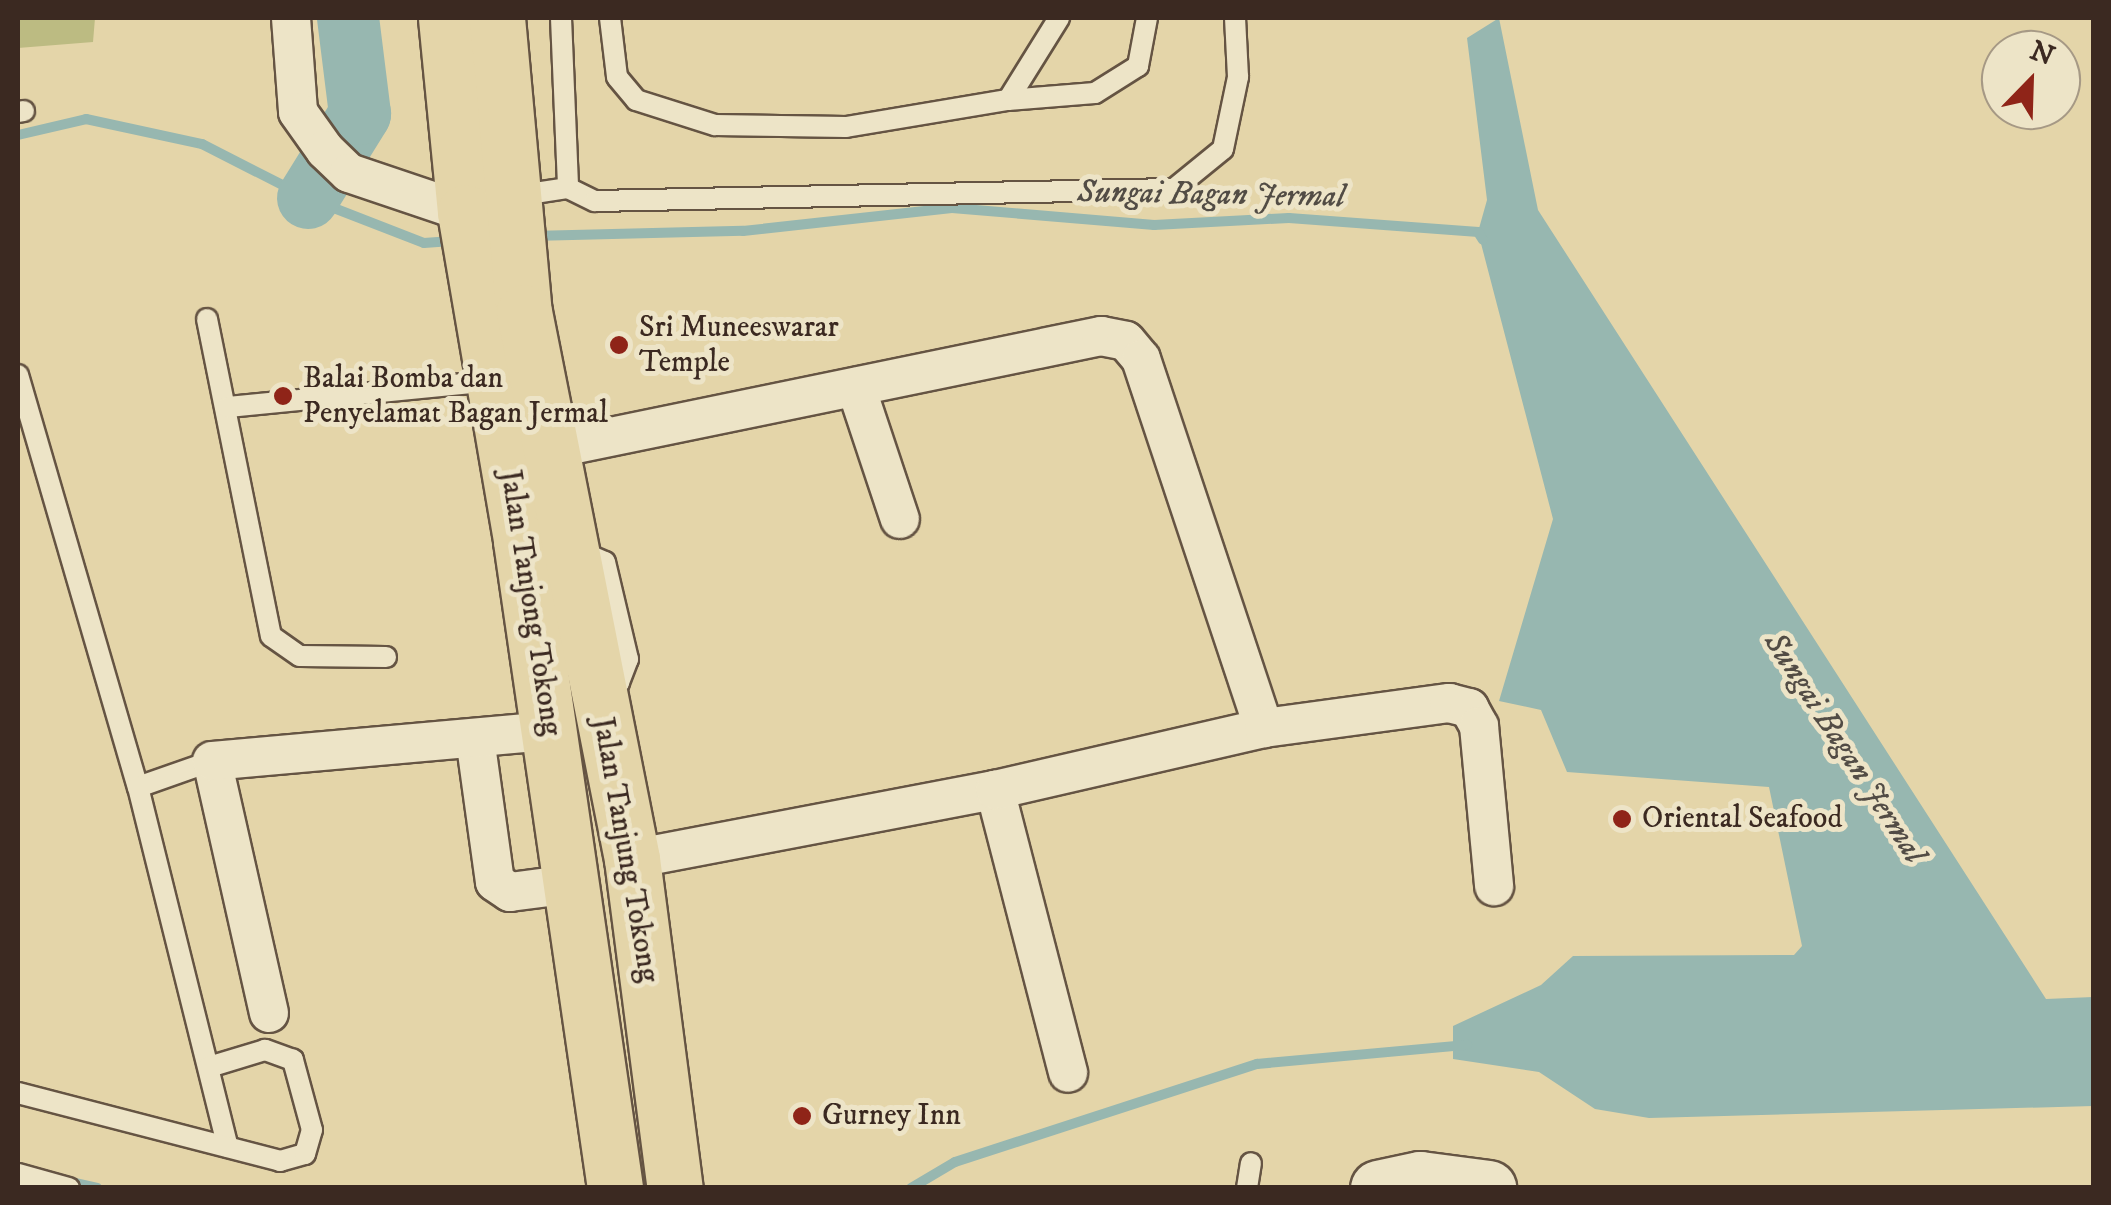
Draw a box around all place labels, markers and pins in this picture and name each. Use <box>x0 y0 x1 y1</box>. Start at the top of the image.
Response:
place label: Sri Muneeswarar Temple <box>639 310 839 380</box>
marker: Sri Muneeswarar Temple <box>608 334 630 356</box>
place label: Balai Bomba dan Penyelamat Bagan Jermal <box>303 361 608 432</box>
marker: Balai Bomba dan Penyelamat Bagan Jermal <box>272 385 294 407</box>
place label: Oriental Seafood <box>1642 801 1842 837</box>
marker: Oriental Seafood <box>1611 808 1633 830</box>
place label: Gurney Inn <box>822 1098 961 1134</box>
marker: Gurney Inn <box>791 1105 813 1127</box>

